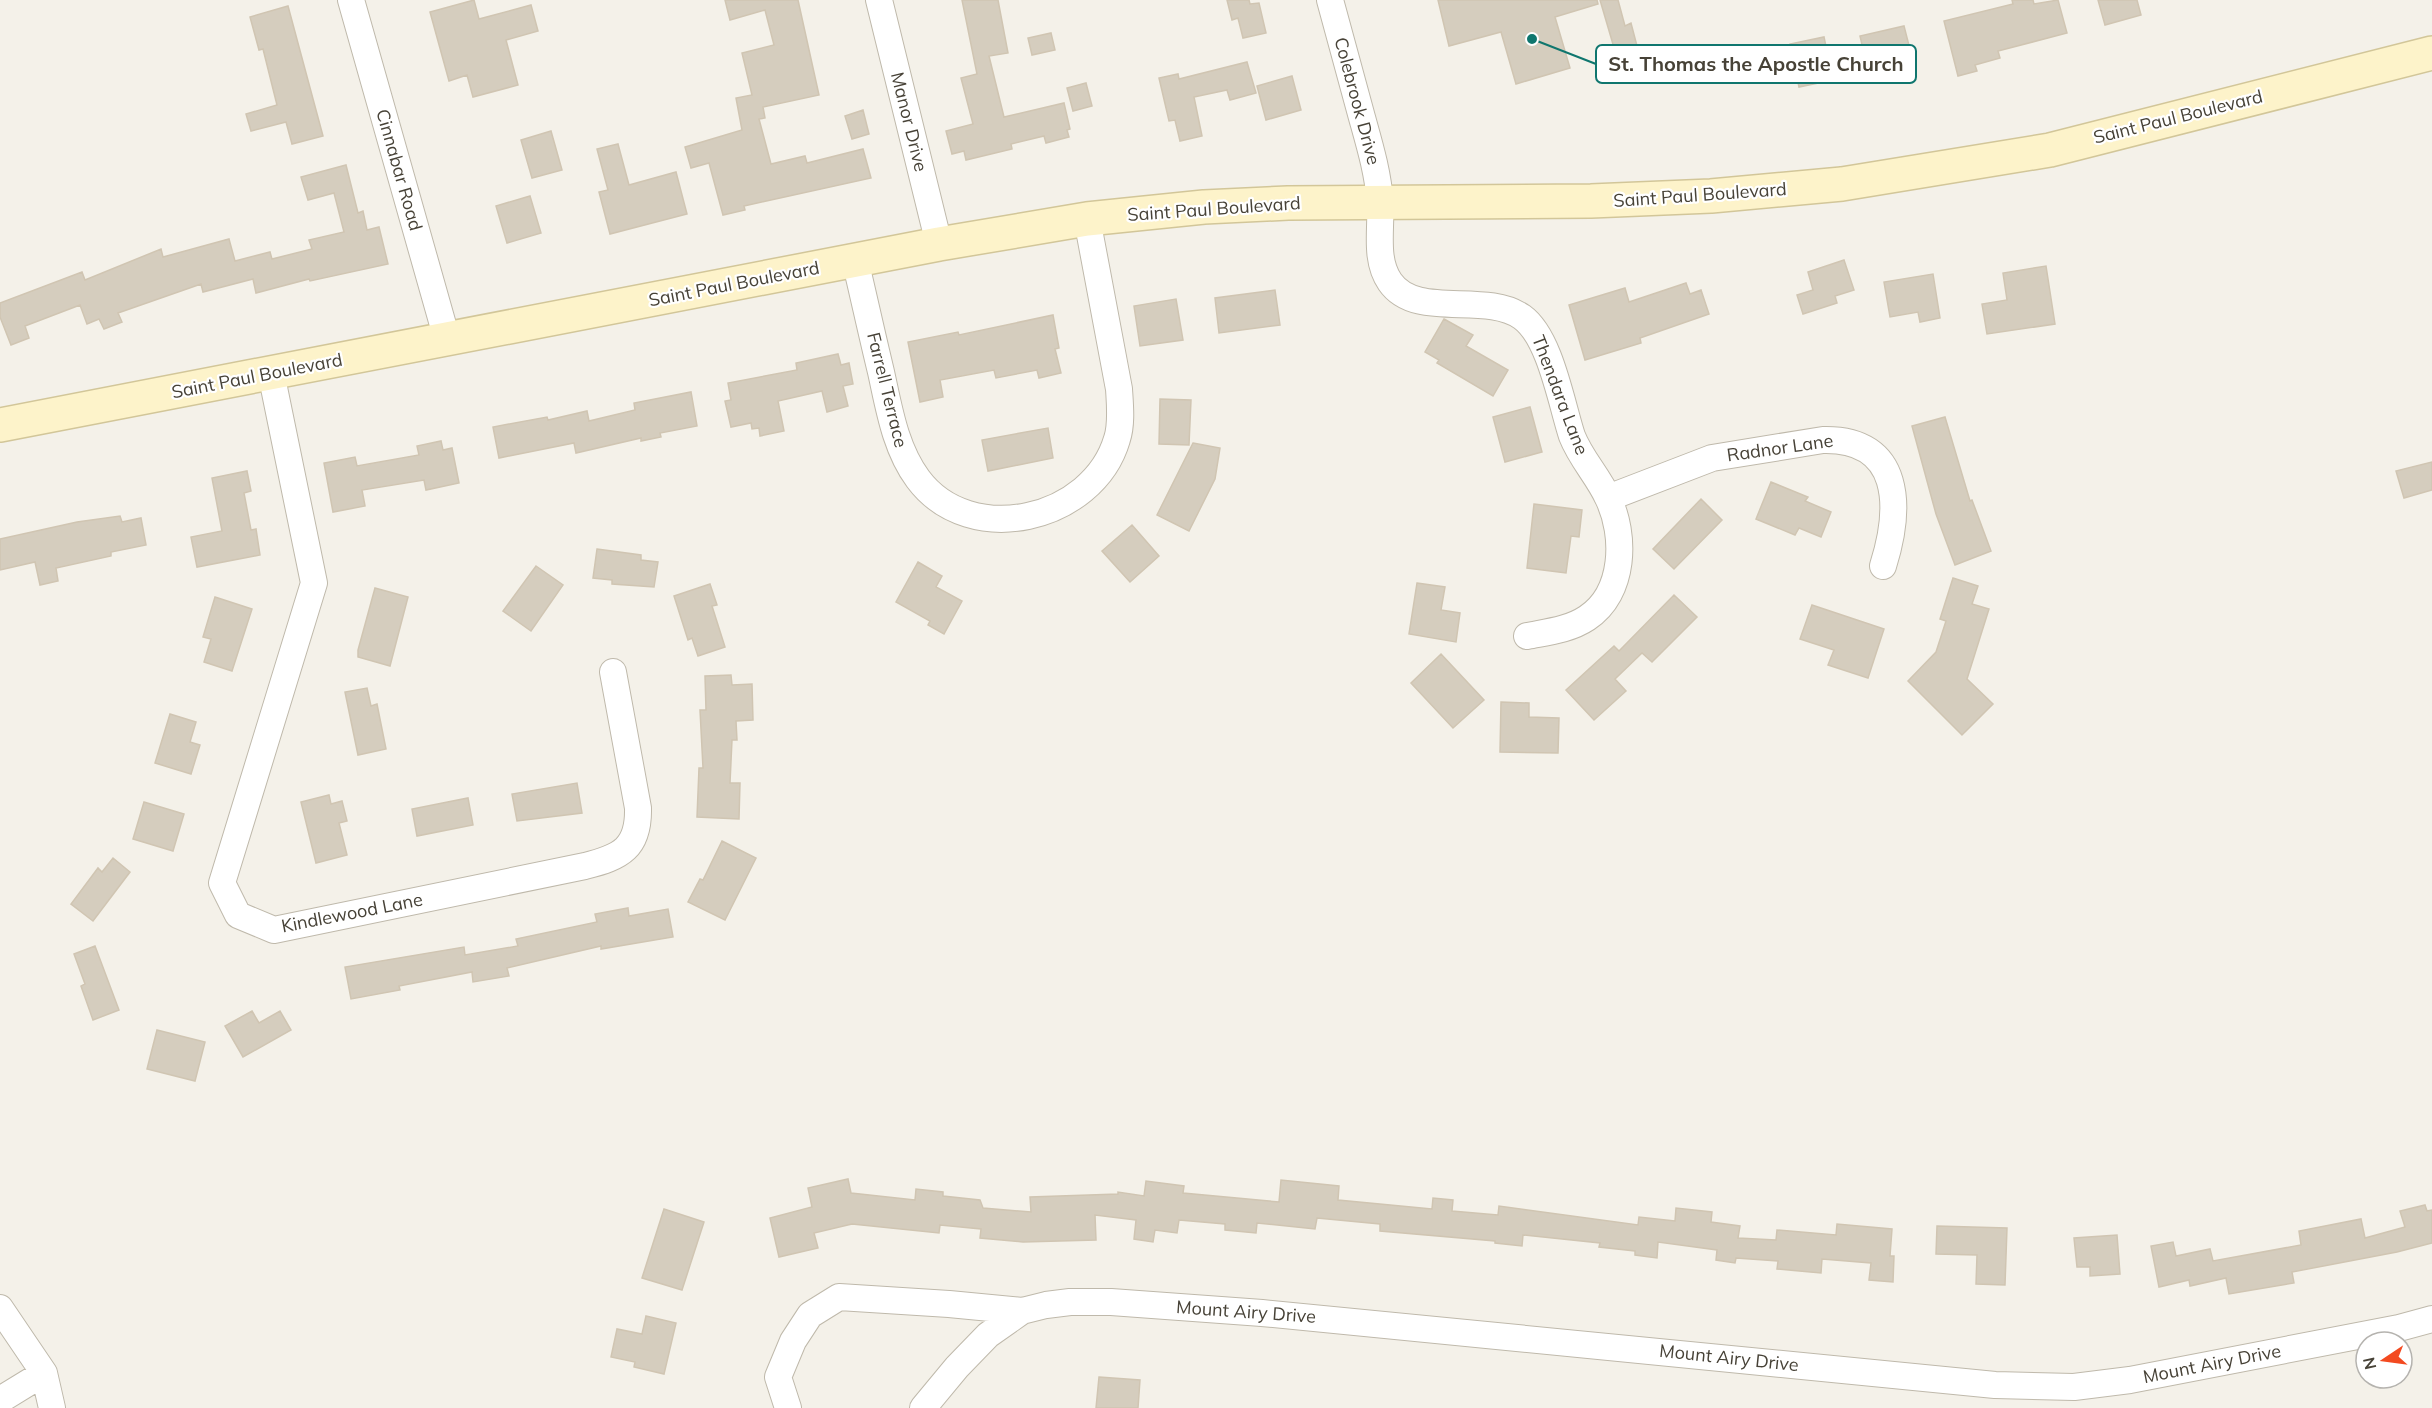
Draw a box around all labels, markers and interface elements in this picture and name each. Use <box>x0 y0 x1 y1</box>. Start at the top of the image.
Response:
street label: Colebrook Drive <box>1329 34 1386 167</box>
callout: St. Thomas the Apostle Church <box>1596 45 1916 83</box>
text: St. Thomas the Apostle Church <box>1608 51 1904 76</box>
street label: Manor Drive <box>886 70 933 174</box>
street label: Saint Paul Boulevard <box>2091 84 2265 149</box>
street label: Cinnabar Road <box>371 106 428 233</box>
street label: Saint Paul Boulevard <box>1613 177 1787 212</box>
street label: Saint Paul Boulevard <box>1127 191 1301 226</box>
street label: Saint Paul Boulevard <box>647 256 821 311</box>
street label: Farrell Terrace <box>862 330 913 450</box>
street label: Thendara Lane <box>1527 332 1594 458</box>
street label: Saint Paul Boulevard <box>170 348 344 403</box>
street label: Radnor Lane <box>1725 429 1835 466</box>
street label: Kindlewood Lane <box>279 888 425 937</box>
street label: Mount Airy Drive <box>1175 1295 1317 1328</box>
north arrow <box>2354 1330 2414 1390</box>
street label: Mount Airy Drive <box>1658 1339 1800 1376</box>
street label: Mount Airy Drive <box>2141 1339 2283 1388</box>
text: N <box>2358 1355 2380 1372</box>

